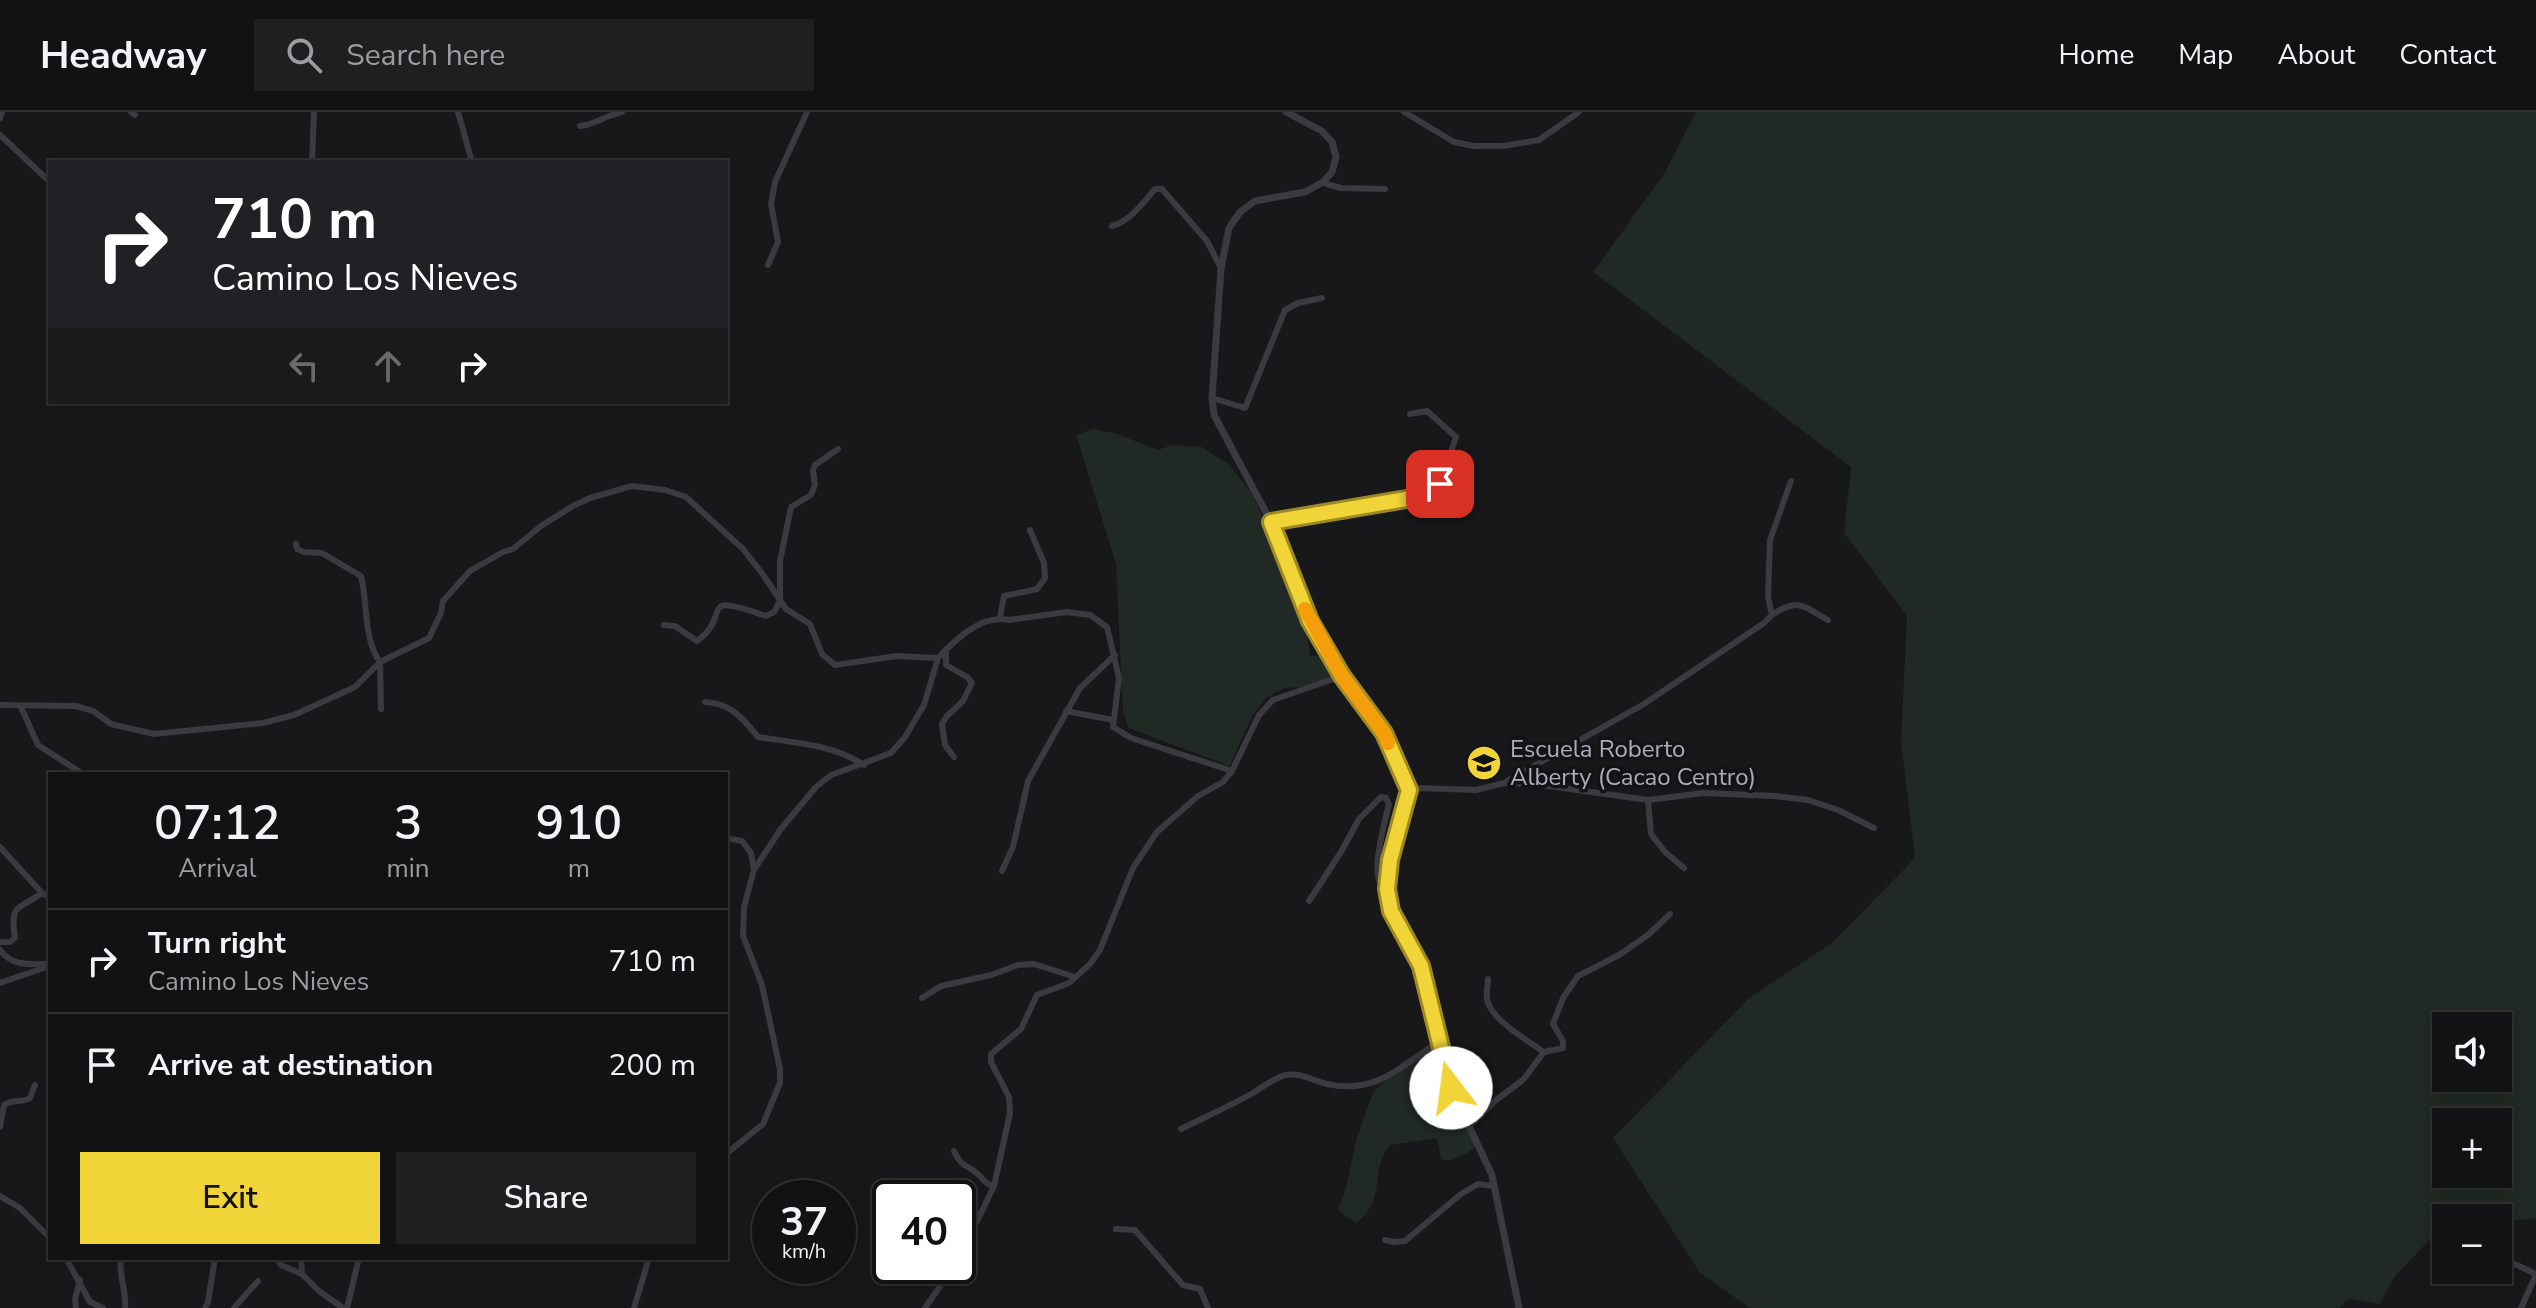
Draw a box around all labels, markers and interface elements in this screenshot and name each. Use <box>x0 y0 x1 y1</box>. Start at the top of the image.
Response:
search box <box>254 19 814 91</box>
text: Headway <box>40 30 206 81</box>
icon: search <box>282 33 326 77</box>
text: Search here <box>346 35 505 76</box>
text: Home <box>2059 36 2134 74</box>
text: Map <box>2178 36 2233 74</box>
text: About <box>2277 36 2355 74</box>
text: Contact <box>2399 36 2496 74</box>
text: 710 m <box>212 181 377 258</box>
icon: right <box>80 192 184 296</box>
text: Camino Los Nieves <box>212 254 518 303</box>
icon: left <box>282 344 326 388</box>
icon: ahead <box>366 344 410 388</box>
icon: right <box>450 344 494 388</box>
pin <box>1406 450 1474 518</box>
icon: arrive <box>1418 462 1462 506</box>
place label: Escuela Roberto Alberty (Cacao Centro) <box>1510 733 1756 793</box>
school or university icon: Escuela Roberto Alberty (Cacao Centro) <box>1465 744 1503 782</box>
text: 07:12 <box>154 790 281 856</box>
text: 3 <box>394 790 422 856</box>
text: 910 <box>536 790 622 856</box>
text: Arrival <box>178 851 256 886</box>
text: min <box>387 851 430 886</box>
text: m <box>568 851 590 886</box>
text: Turn right <box>148 923 286 964</box>
icon: right <box>80 939 124 983</box>
text: 710 m <box>609 941 696 982</box>
text: Camino Los Nieves <box>148 964 369 999</box>
map controls <box>2432 1012 2512 1284</box>
button: sound <box>2432 1012 2512 1092</box>
icon: arrive <box>80 1043 124 1087</box>
text: Arrive at destination <box>148 1045 433 1086</box>
text: 200 m <box>609 1045 696 1086</box>
position arrow <box>1409 1046 1493 1130</box>
button: + <box>2432 1108 2512 1188</box>
button: Exit <box>80 1152 380 1244</box>
button: Share <box>396 1152 696 1244</box>
speed limit sign: 40 <box>872 1180 976 1284</box>
text: 37 <box>780 1195 828 1249</box>
button: − <box>2432 1204 2512 1284</box>
text: km/h <box>782 1238 826 1265</box>

